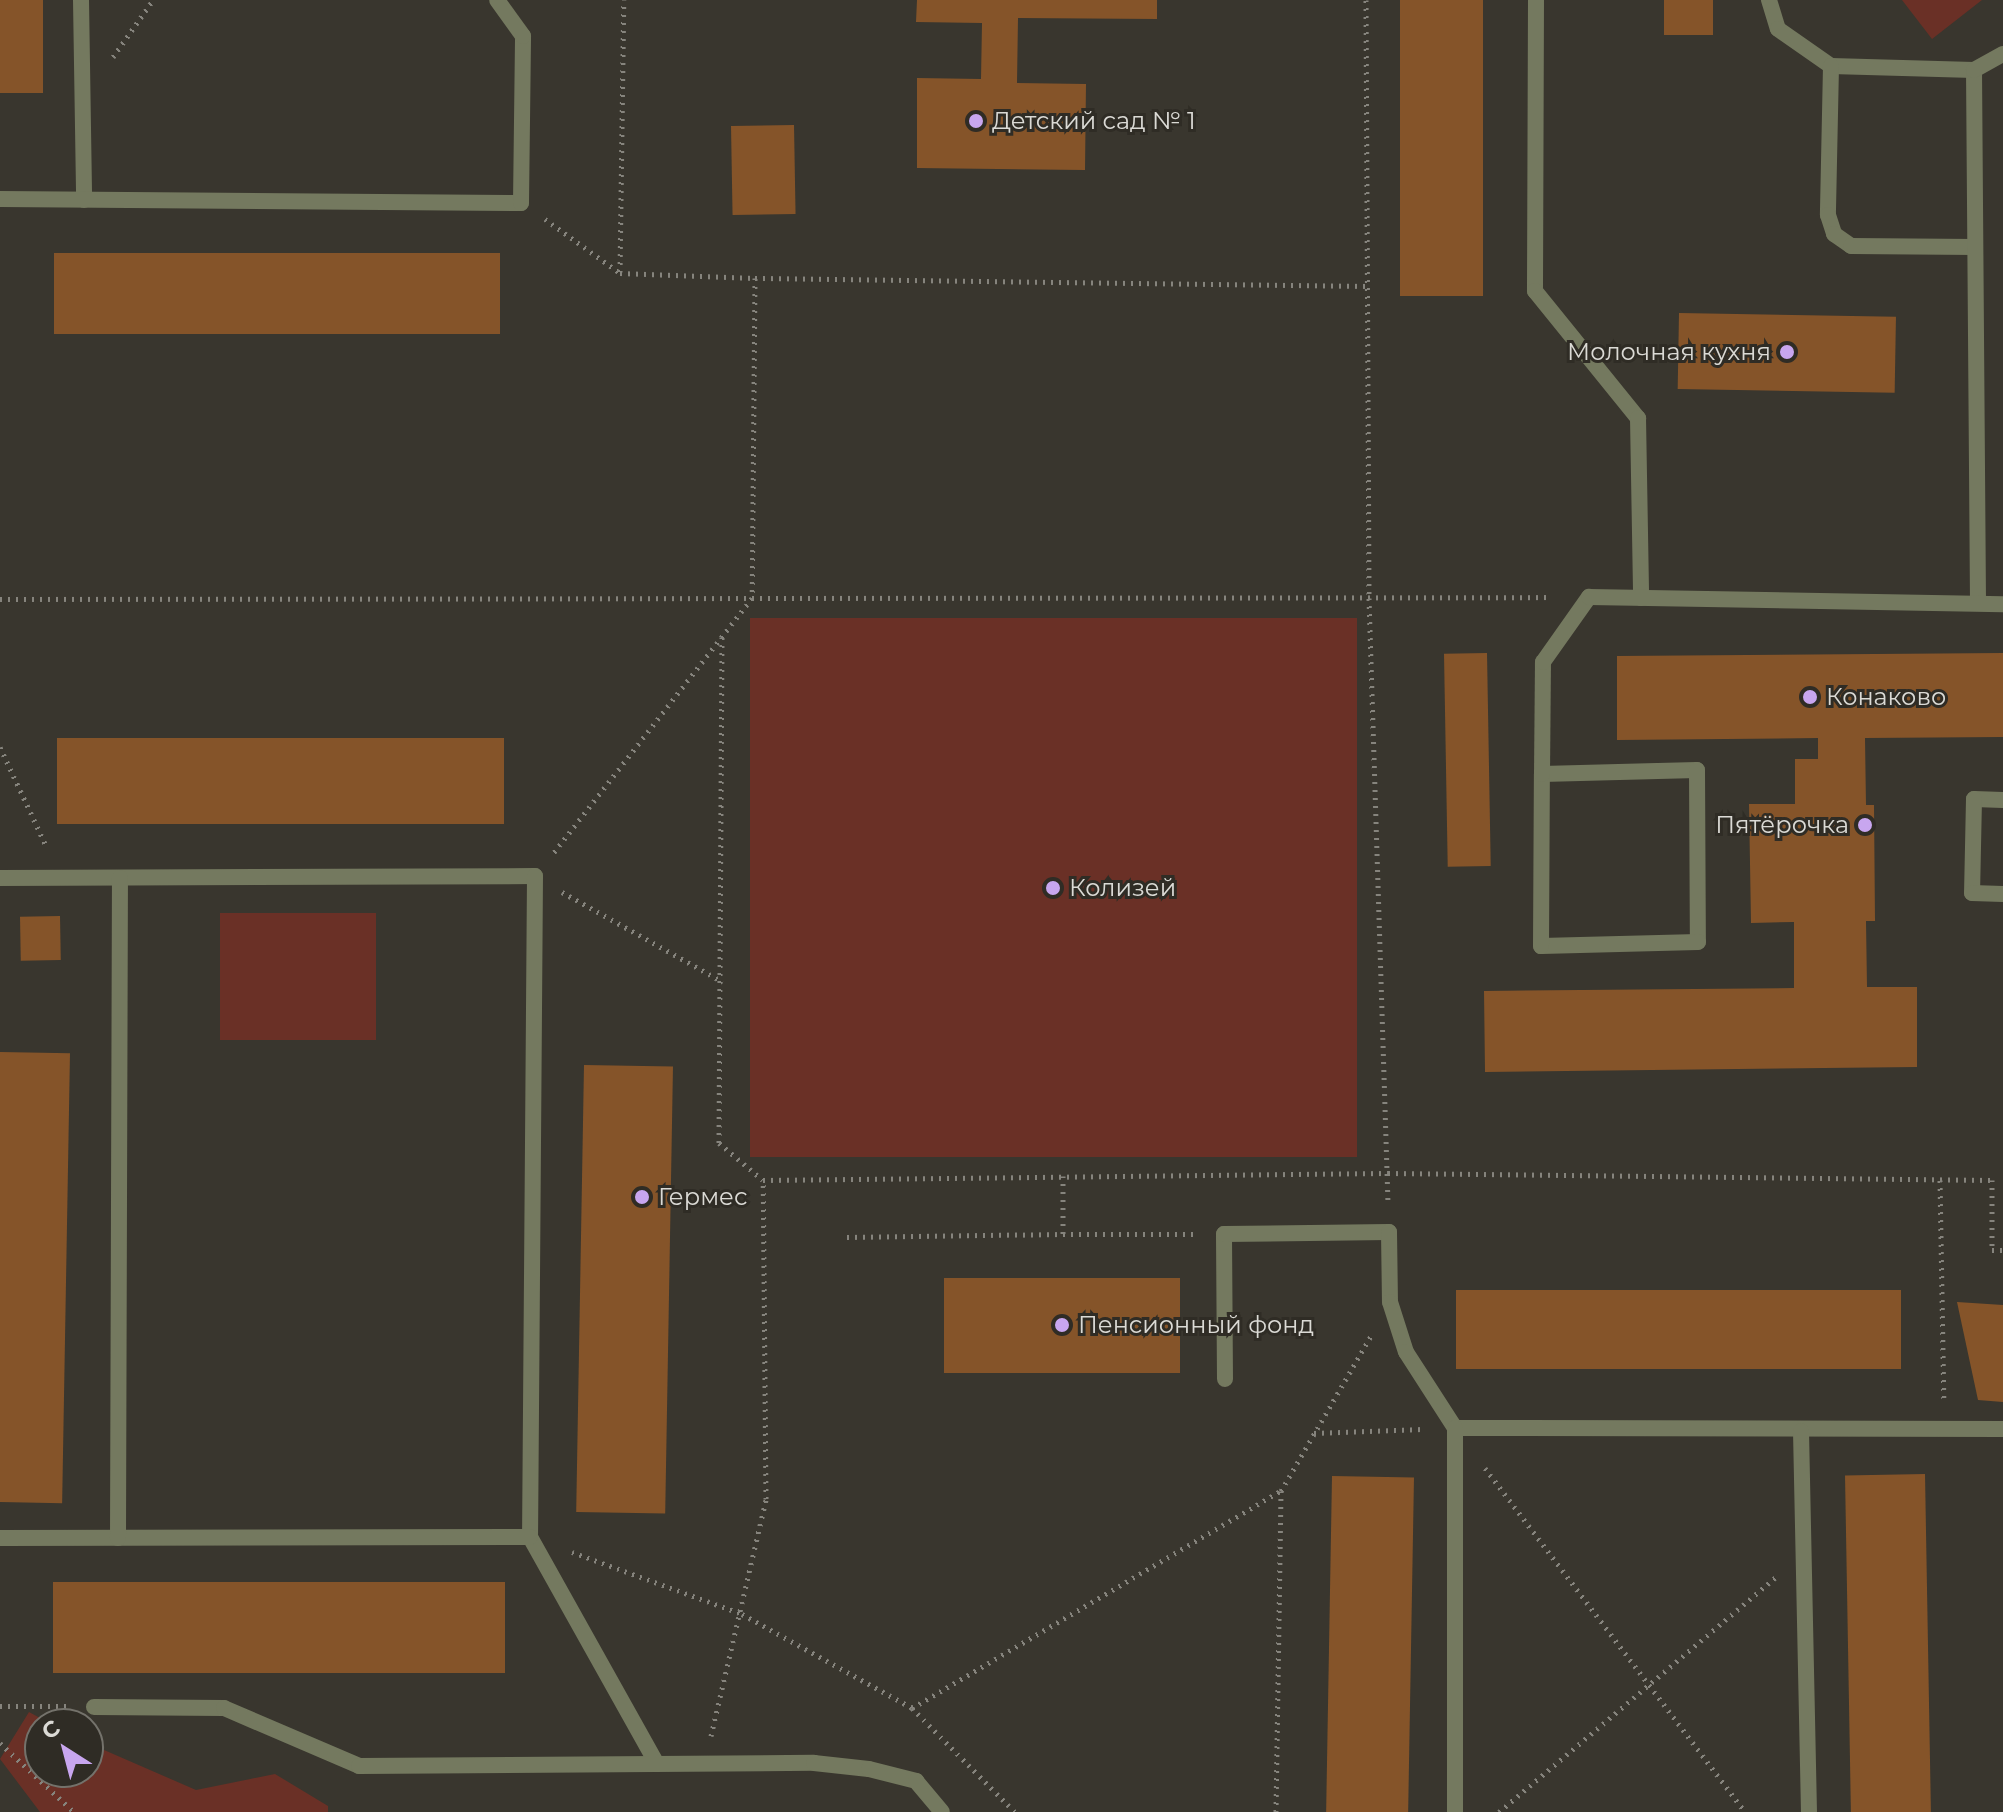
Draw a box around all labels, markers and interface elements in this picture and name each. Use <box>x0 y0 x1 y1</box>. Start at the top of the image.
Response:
place label: Детский сад № 1 <box>992 107 1196 135</box>
marker: Детский сад № 1 <box>967 112 985 130</box>
place label: Молочная кухня <box>1567 338 1771 366</box>
marker: Молочная кухня <box>1778 343 1796 361</box>
place label: Конаково <box>1826 683 1946 711</box>
marker: Конаково <box>1801 688 1819 706</box>
place label: Пятёрочка <box>1715 811 1849 839</box>
marker: Пятёрочка <box>1856 816 1874 834</box>
place label: Колизей <box>1069 874 1176 902</box>
marker: Колизей <box>1044 879 1062 897</box>
place label: Гермес <box>658 1183 747 1211</box>
marker: Гермес <box>633 1188 651 1206</box>
place label: Пенсионный фонд <box>1078 1311 1314 1339</box>
marker: Пенсионный фонд <box>1053 1316 1071 1334</box>
north arrow <box>24 1708 104 1788</box>
text: С <box>36 1714 65 1745</box>

